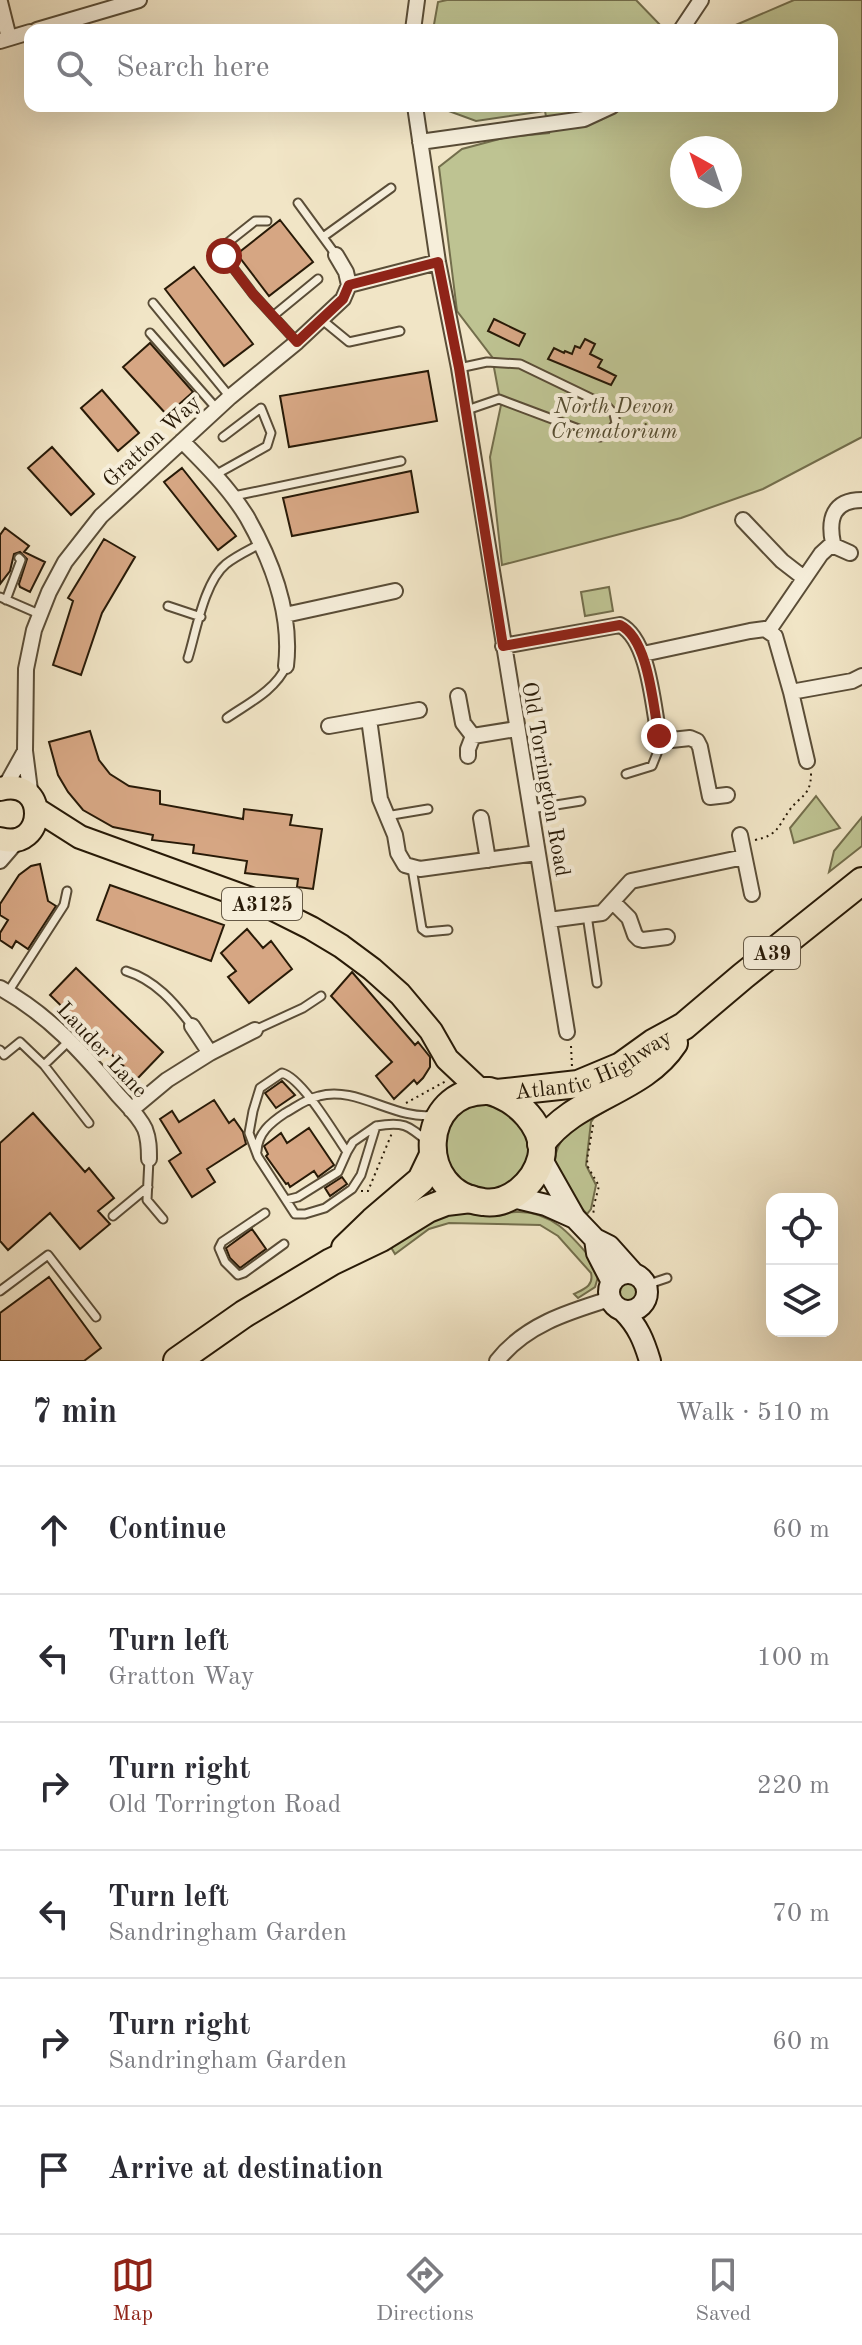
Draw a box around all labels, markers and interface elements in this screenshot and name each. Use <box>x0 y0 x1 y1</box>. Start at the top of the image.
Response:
search box <box>24 24 838 112</box>
icon: search <box>52 46 96 90</box>
text: Search here <box>116 53 270 83</box>
north arrow <box>670 136 742 208</box>
route start <box>206 238 242 274</box>
street label: Gratton Way <box>100 391 205 492</box>
park label: North Devon Crematorium <box>550 396 678 443</box>
street label: Old Torrington Road <box>517 680 573 879</box>
route end <box>641 718 677 754</box>
road number: A3125 <box>222 888 302 920</box>
road number: A39 <box>744 937 800 969</box>
street label: Lauder Lane <box>52 998 151 1102</box>
street label: Atlantic Highway <box>514 1026 676 1104</box>
map controls <box>766 1193 838 1337</box>
button: locate <box>766 1193 838 1265</box>
button: layers <box>766 1265 838 1337</box>
text: 7 min <box>32 1396 117 1430</box>
text: Walk · 510 m <box>676 1400 830 1426</box>
icon: ahead <box>32 1508 76 1552</box>
text: Continue <box>108 1515 227 1545</box>
text: 60 m <box>772 1517 830 1543</box>
text: Turn left <box>108 1627 229 1657</box>
icon: left <box>32 1636 76 1680</box>
text: 100 m <box>757 1645 830 1671</box>
text: Gratton Way <box>108 1664 255 1690</box>
text: Turn right <box>108 1755 250 1785</box>
icon: right <box>32 1764 76 1808</box>
text: 220 m <box>757 1773 830 1799</box>
text: Old Torrington Road <box>108 1792 341 1818</box>
text: Turn left <box>108 1883 229 1913</box>
icon: left <box>32 1892 76 1936</box>
text: 70 m <box>772 1901 830 1927</box>
text: Sandringham Garden <box>108 1920 347 1946</box>
text: Turn right <box>108 2011 250 2041</box>
icon: right <box>32 2020 76 2064</box>
text: 60 m <box>772 2029 830 2055</box>
text: Sandringham Garden <box>108 2048 347 2074</box>
icon: arrive <box>32 2148 76 2192</box>
text: Arrive at destination <box>108 2155 383 2185</box>
tab: Map <box>111 2253 155 2328</box>
tab: Directions <box>376 2253 474 2328</box>
tab: Saved <box>695 2253 751 2328</box>

